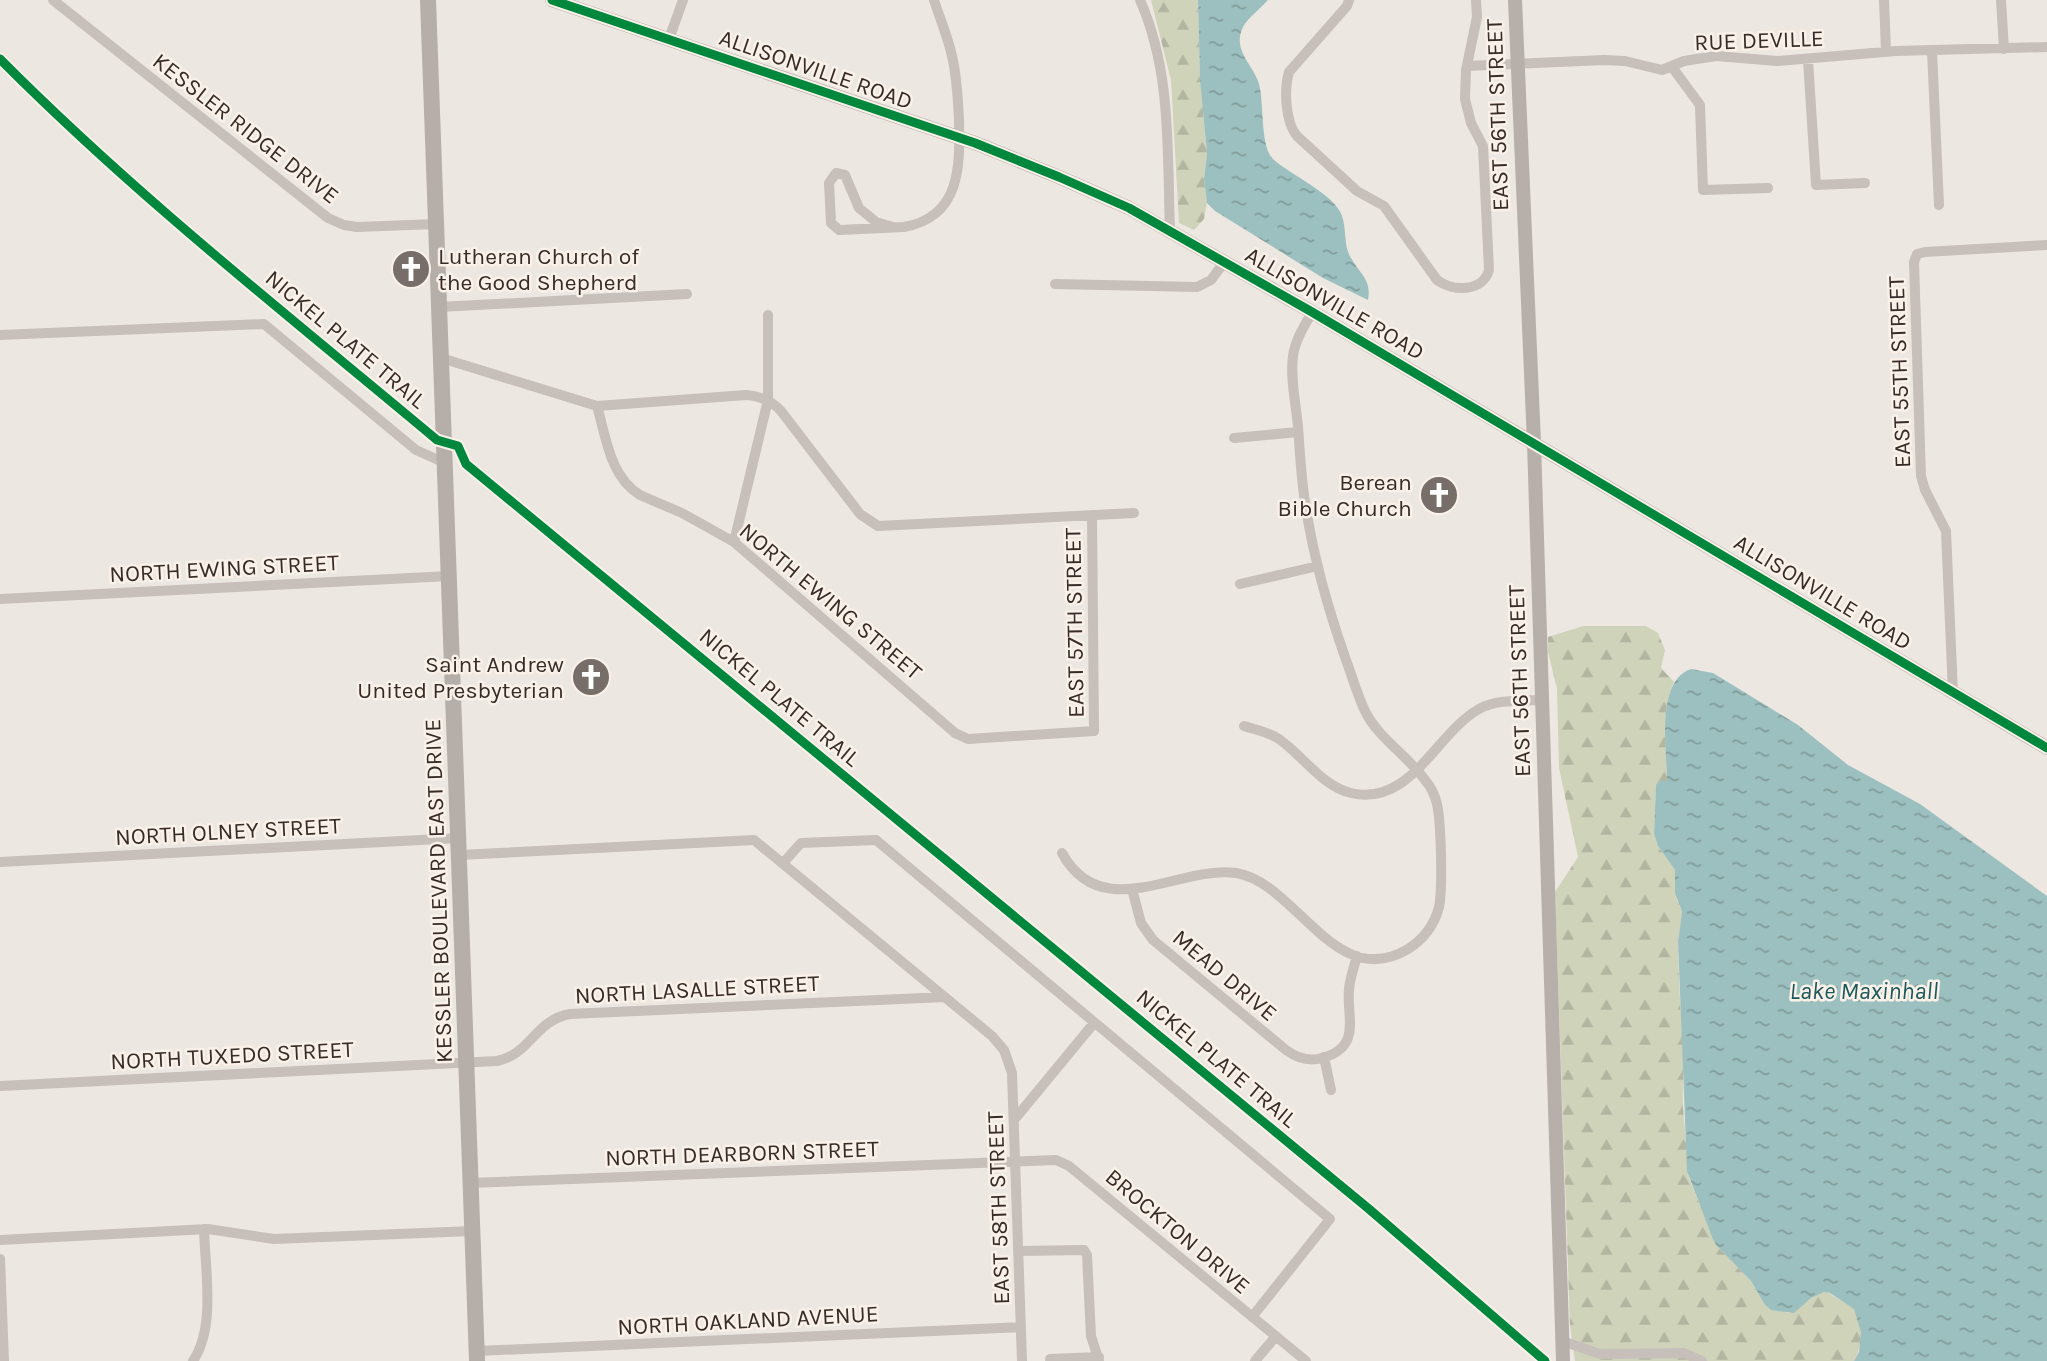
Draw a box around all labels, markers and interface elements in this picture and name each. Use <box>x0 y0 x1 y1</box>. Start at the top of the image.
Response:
street label: EAST 56TH STREET <box>1481 18 1514 212</box>
street label: ALLISONVILLE ROAD <box>716 24 916 115</box>
street label: RUE DEVILLE <box>1694 25 1824 56</box>
street label: KESSLER RIDGE DRIVE <box>147 47 344 209</box>
street label: ALLISONVILLE ROAD <box>1240 241 1429 366</box>
place label: Lutheran Church of the Good Shepherd <box>438 243 639 296</box>
church icon: Lutheran Church of the Good Shepherd <box>390 248 432 290</box>
street label: NICKEL PLATE TRAIL <box>260 264 432 414</box>
street label: EAST 55TH STREET <box>1883 275 1916 468</box>
place label: Berean Bible Church <box>1278 469 1412 522</box>
church icon: Berean Bible Church <box>1418 474 1460 516</box>
street label: NORTH EWING STREET <box>734 517 928 686</box>
street label: EAST 57TH STREET <box>1059 527 1090 718</box>
street label: ALLISONVILLE ROAD <box>1729 529 1916 656</box>
street label: NORTH EWING STREET <box>109 549 340 588</box>
street label: EAST 56TH STREET <box>1503 584 1536 778</box>
street label: NICKEL PLATE TRAIL <box>694 622 866 772</box>
place label: Saint Andrew United Presbyterian <box>357 651 564 704</box>
church icon: Saint Andrew United Presbyterian <box>570 656 612 698</box>
street label: KESSLER BOULEVARD EAST DRIVE <box>419 718 458 1064</box>
street label: NORTH OLNEY STREET <box>114 812 342 851</box>
street label: MEAD DRIVE <box>1167 924 1282 1027</box>
street label: NORTH LASALLE STREET <box>574 970 820 1009</box>
water label: Lake Maxinhall <box>1790 977 1938 1005</box>
street label: NICKEL PLATE TRAIL <box>1131 983 1303 1133</box>
street label: NORTH TUXEDO STREET <box>110 1036 355 1075</box>
street label: EAST 58TH STREET <box>982 1110 1015 1305</box>
street label: NORTH DEARBORN STREET <box>605 1135 880 1172</box>
street label: BROCKTON DRIVE <box>1100 1163 1255 1300</box>
street label: NORTH OAKLAND AVENUE <box>617 1300 879 1341</box>

